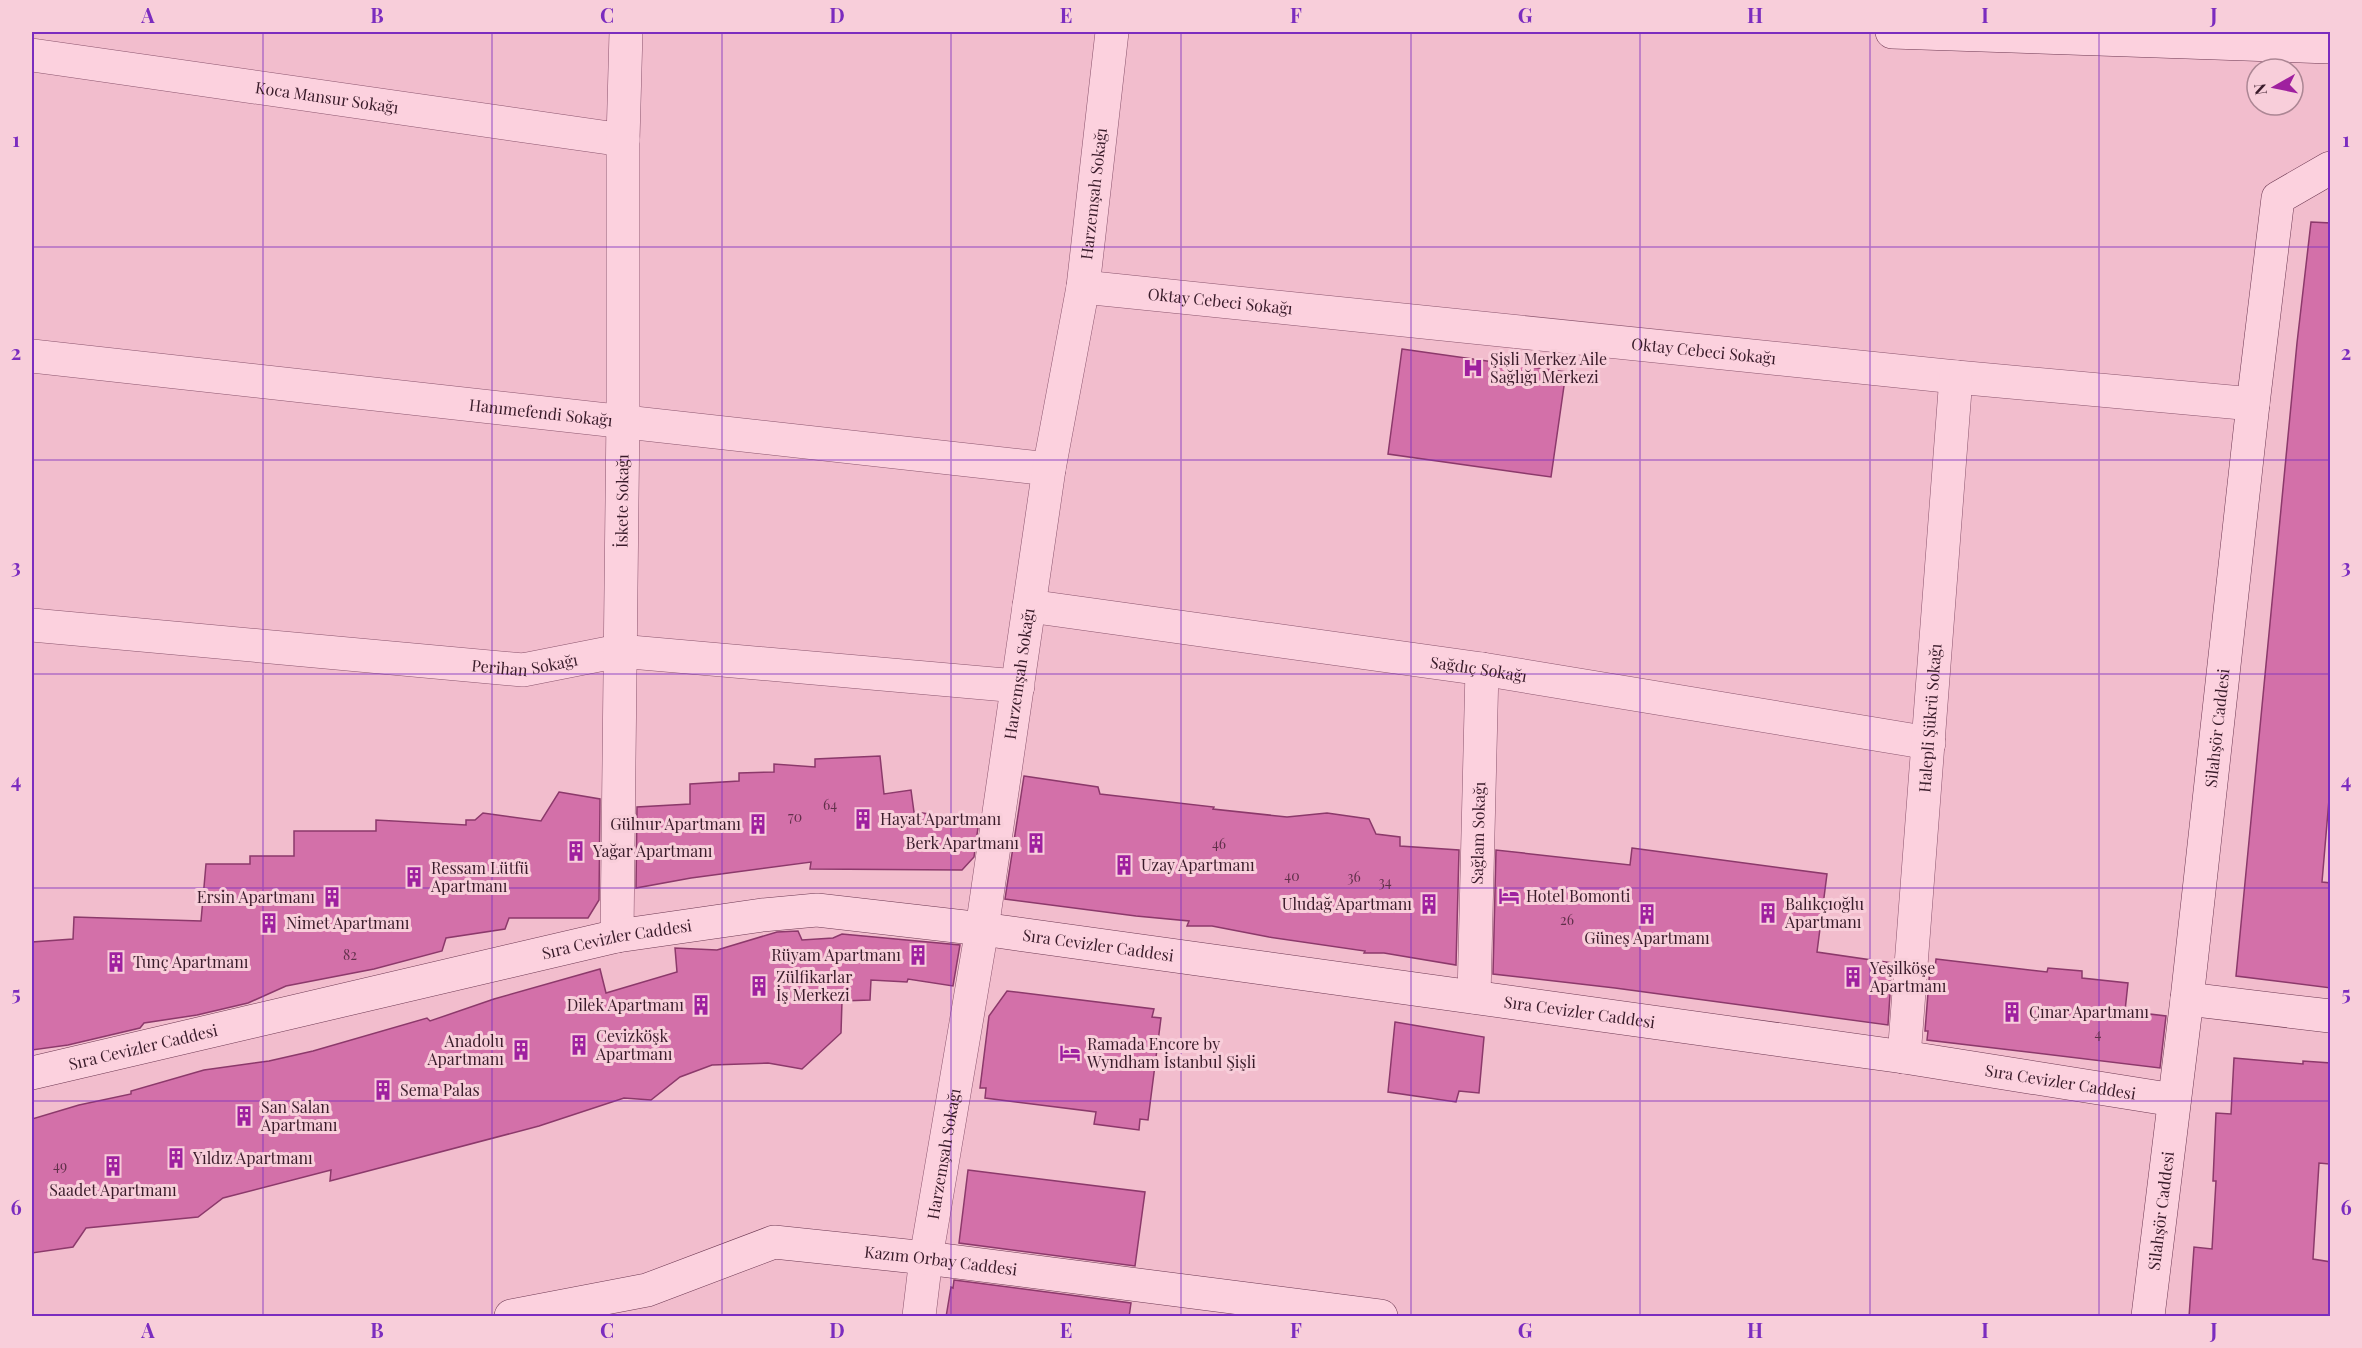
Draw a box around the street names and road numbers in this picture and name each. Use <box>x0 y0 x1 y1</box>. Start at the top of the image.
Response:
street label: Koca Mansur Sokağı <box>254 76 400 118</box>
street label: Harzemşah Sokağı <box>1075 126 1111 261</box>
street label: Oktay Cebeci Sokağı <box>1147 283 1294 319</box>
street label: Oktay Cebeci Sokağı <box>1630 333 1777 368</box>
street label: Hanımefendi Sokağı <box>468 394 614 430</box>
street label: İskete Sokağı <box>610 454 633 548</box>
street label: Harzemşah Sokağı <box>999 606 1039 741</box>
street label: Halepli Şükrü Sokağı <box>1913 642 1946 793</box>
street label: Perihan Sokağı <box>471 648 580 680</box>
street label: Sağdıç Sokağı <box>1429 651 1529 686</box>
street label: Silahşör Caddesi <box>2200 667 2234 789</box>
street label: Sağlam Sokağı <box>1466 781 1489 885</box>
street label: Sıra Cevizler Caddesi <box>540 914 693 963</box>
street label: Sıra Cevizler Caddesi <box>1021 924 1175 966</box>
street label: Sıra Cevizler Caddesi <box>1503 991 1657 1032</box>
street label: Sıra Cevizler Caddesi <box>66 1019 220 1074</box>
street label: Sıra Cevizler Caddesi <box>1984 1059 2138 1104</box>
street label: Harzemşah Sokağı <box>922 1086 965 1221</box>
street label: Silahşör Caddesi <box>2143 1150 2178 1271</box>
street label: Kazım Orbay Caddesi <box>863 1241 1019 1280</box>

